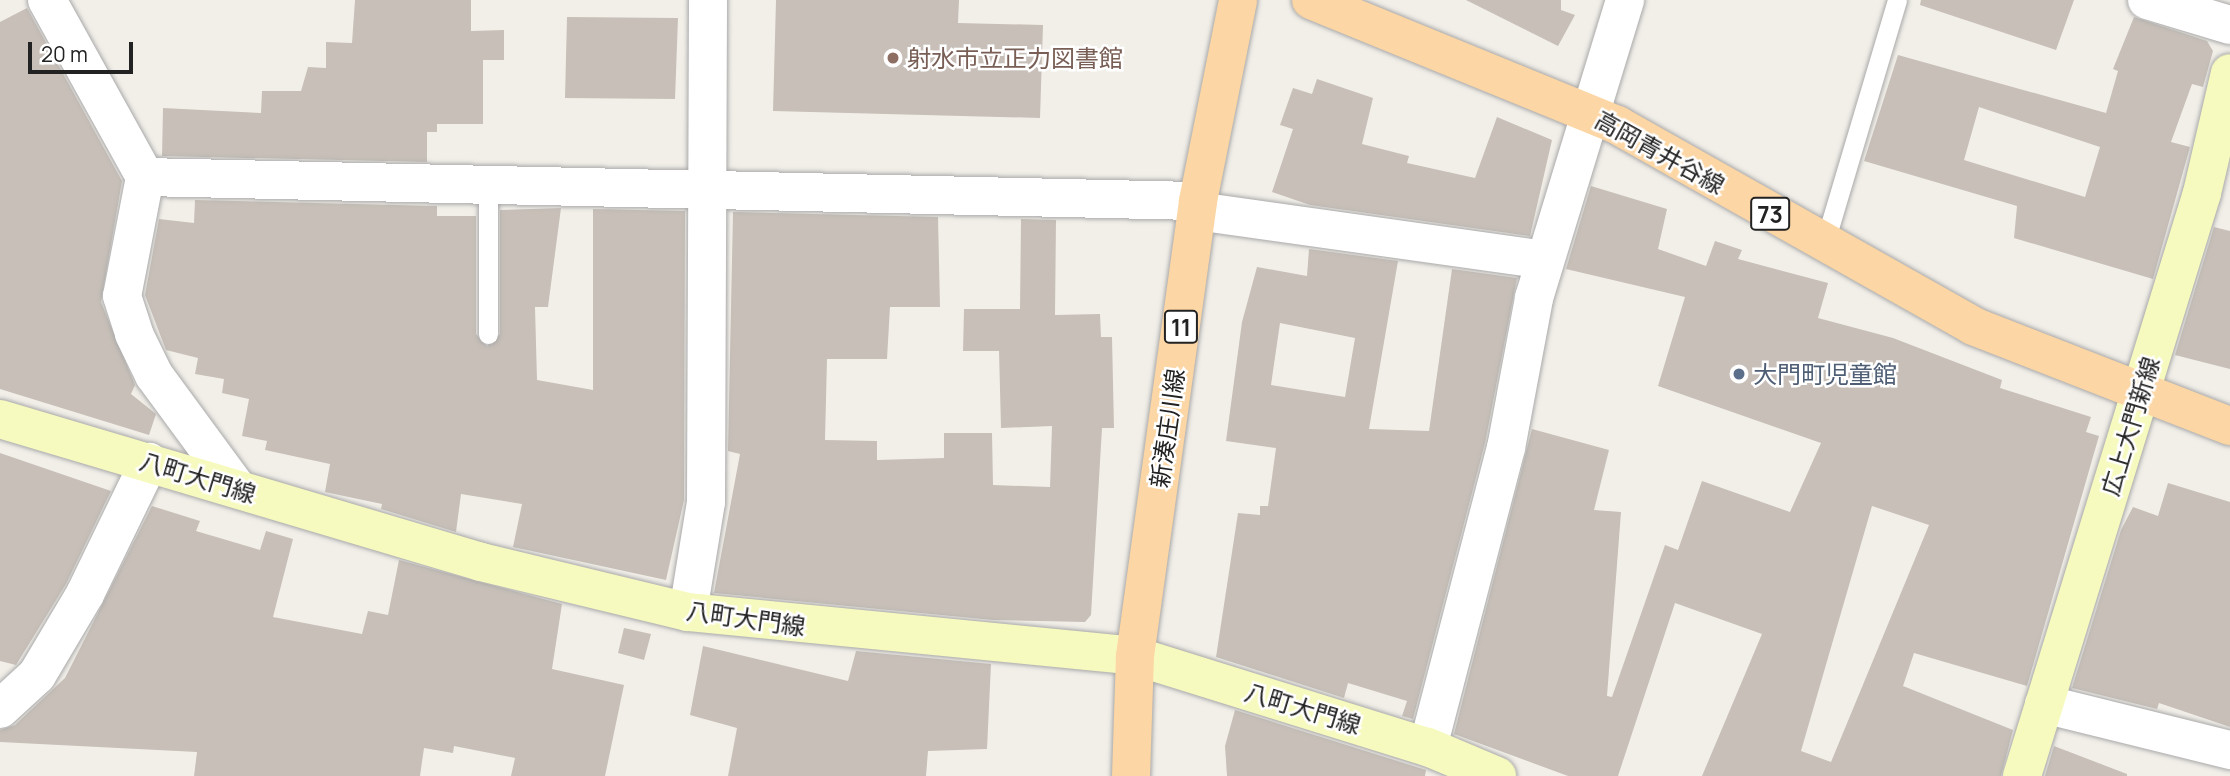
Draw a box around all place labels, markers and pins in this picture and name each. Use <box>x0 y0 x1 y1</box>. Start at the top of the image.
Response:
place label: 射水市立正力図書館 <box>907 44 1123 72</box>
marker: 射水市立正力図書館 <box>885 50 901 66</box>
place label: 大門町児童館 <box>1753 360 1897 388</box>
marker: 大門町児童館 <box>1731 366 1747 382</box>

